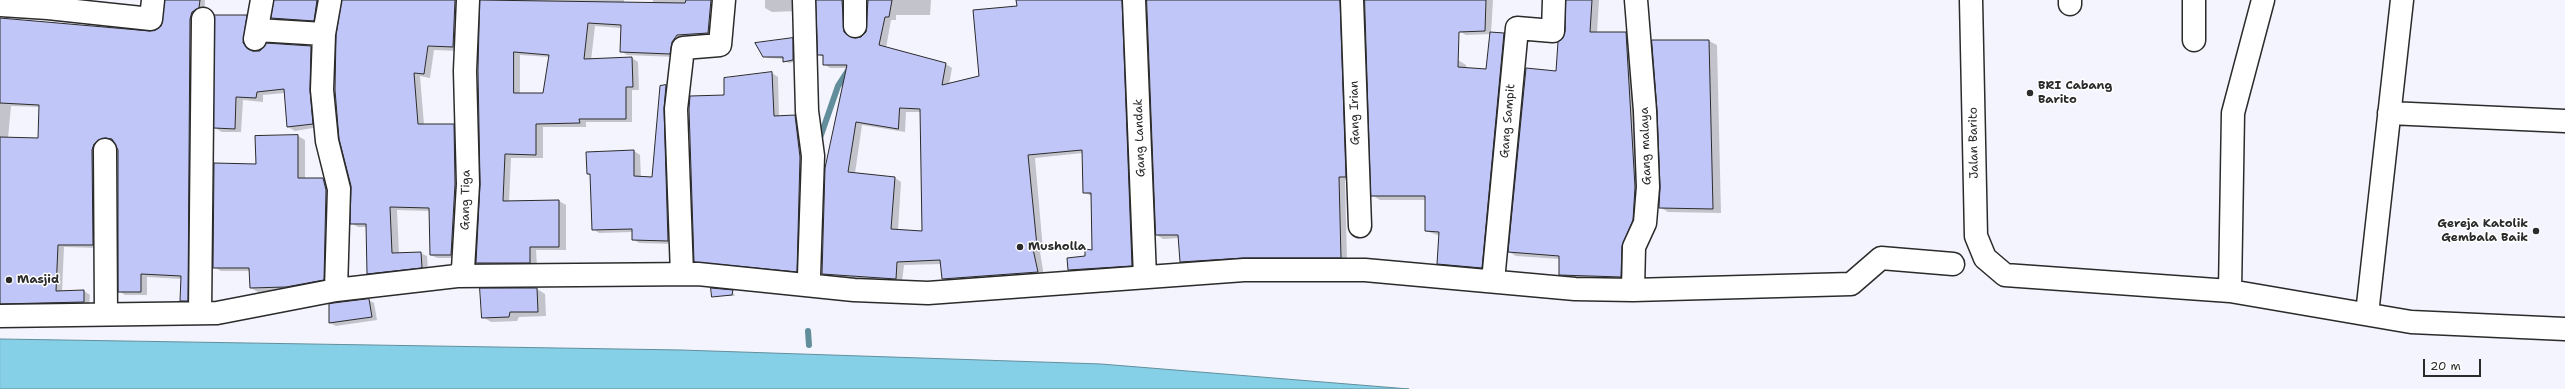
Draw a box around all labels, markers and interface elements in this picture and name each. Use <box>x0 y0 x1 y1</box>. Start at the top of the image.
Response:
place label: BRI Cabang Barito <box>2038 79 2112 107</box>
street label: Gang Irian <box>1347 81 1363 145</box>
street label: Gang Sampit <box>1498 83 1518 159</box>
marker: BRI Cabang Barito <box>2025 88 2035 98</box>
street label: Gang Landak <box>1131 99 1149 177</box>
street label: Gang malaya <box>1637 107 1655 185</box>
street label: Jalan Barito <box>1966 107 1982 179</box>
street label: Gang Tiga <box>458 170 474 230</box>
place label: Gereja Katolik Gembala Baik <box>2437 217 2528 245</box>
marker: Gereja Katolik Gembala Baik <box>2531 226 2541 236</box>
place label: Musholla <box>1028 240 1086 254</box>
marker: Musholla <box>1015 242 1025 252</box>
place label: Masjid <box>17 273 59 287</box>
marker: Masjid <box>4 275 14 285</box>
scale bar <box>2425 351 2483 377</box>
text: 20 m <box>2430 358 2461 374</box>

